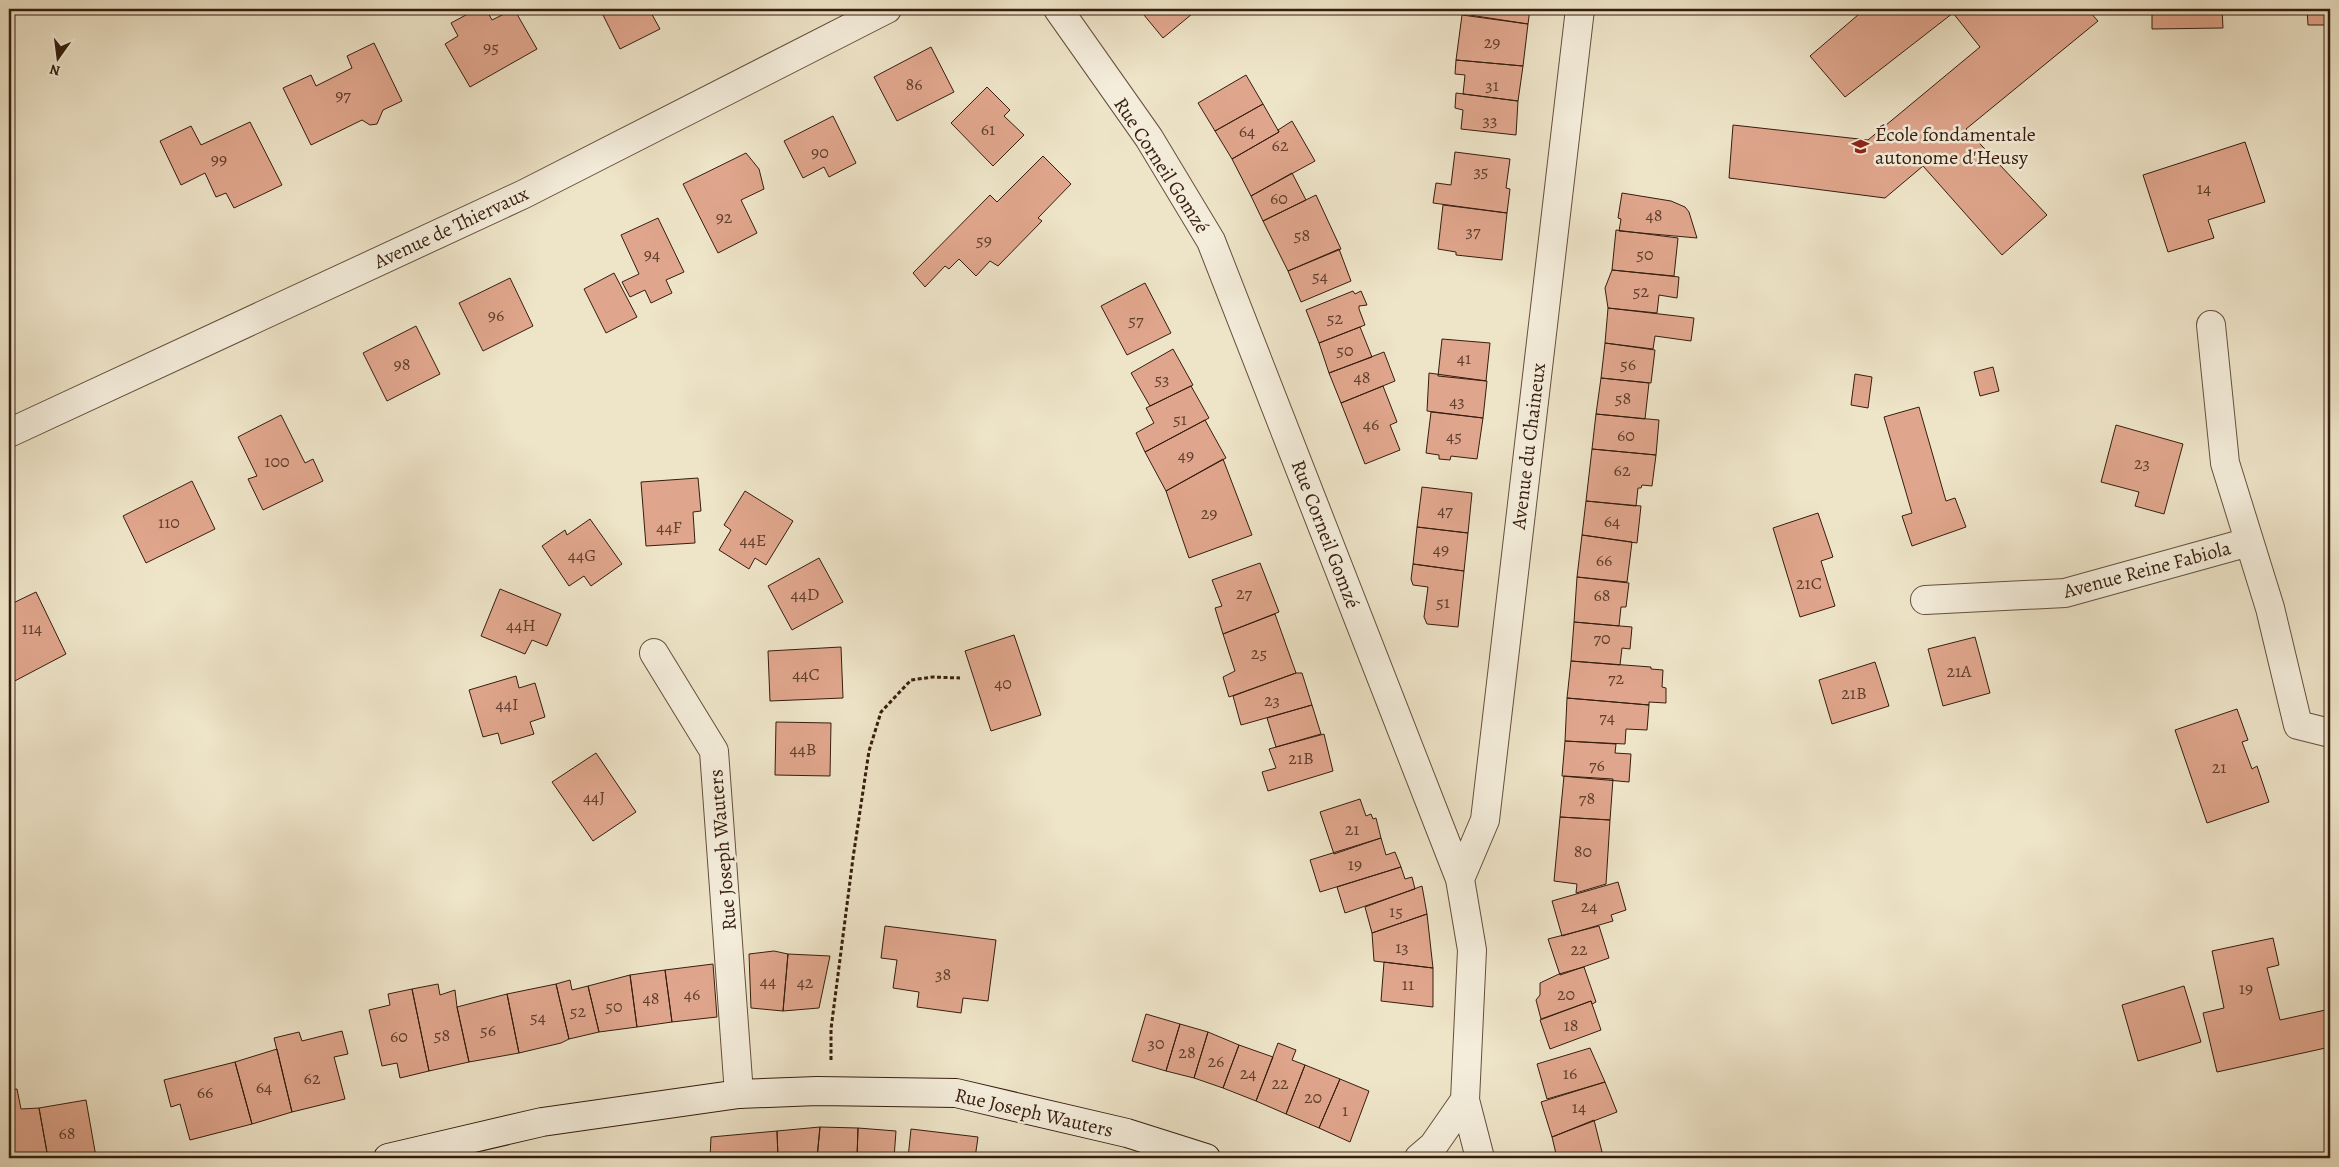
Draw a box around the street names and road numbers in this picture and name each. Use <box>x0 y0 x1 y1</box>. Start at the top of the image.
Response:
street label: Rue Corneil Gomzé <box>1107 92 1216 239</box>
street label: Avenue de Thiervaux <box>369 180 533 276</box>
street label: Avenue du Chaineux <box>1505 361 1552 532</box>
street label: Rue Corneil Gomzé <box>1285 456 1366 612</box>
street label: Avenue Reine Fabiola <box>2059 534 2234 605</box>
street label: Rue Joseph Wauters <box>702 768 743 932</box>
street label: Rue Joseph Wauters <box>952 1081 1116 1144</box>

